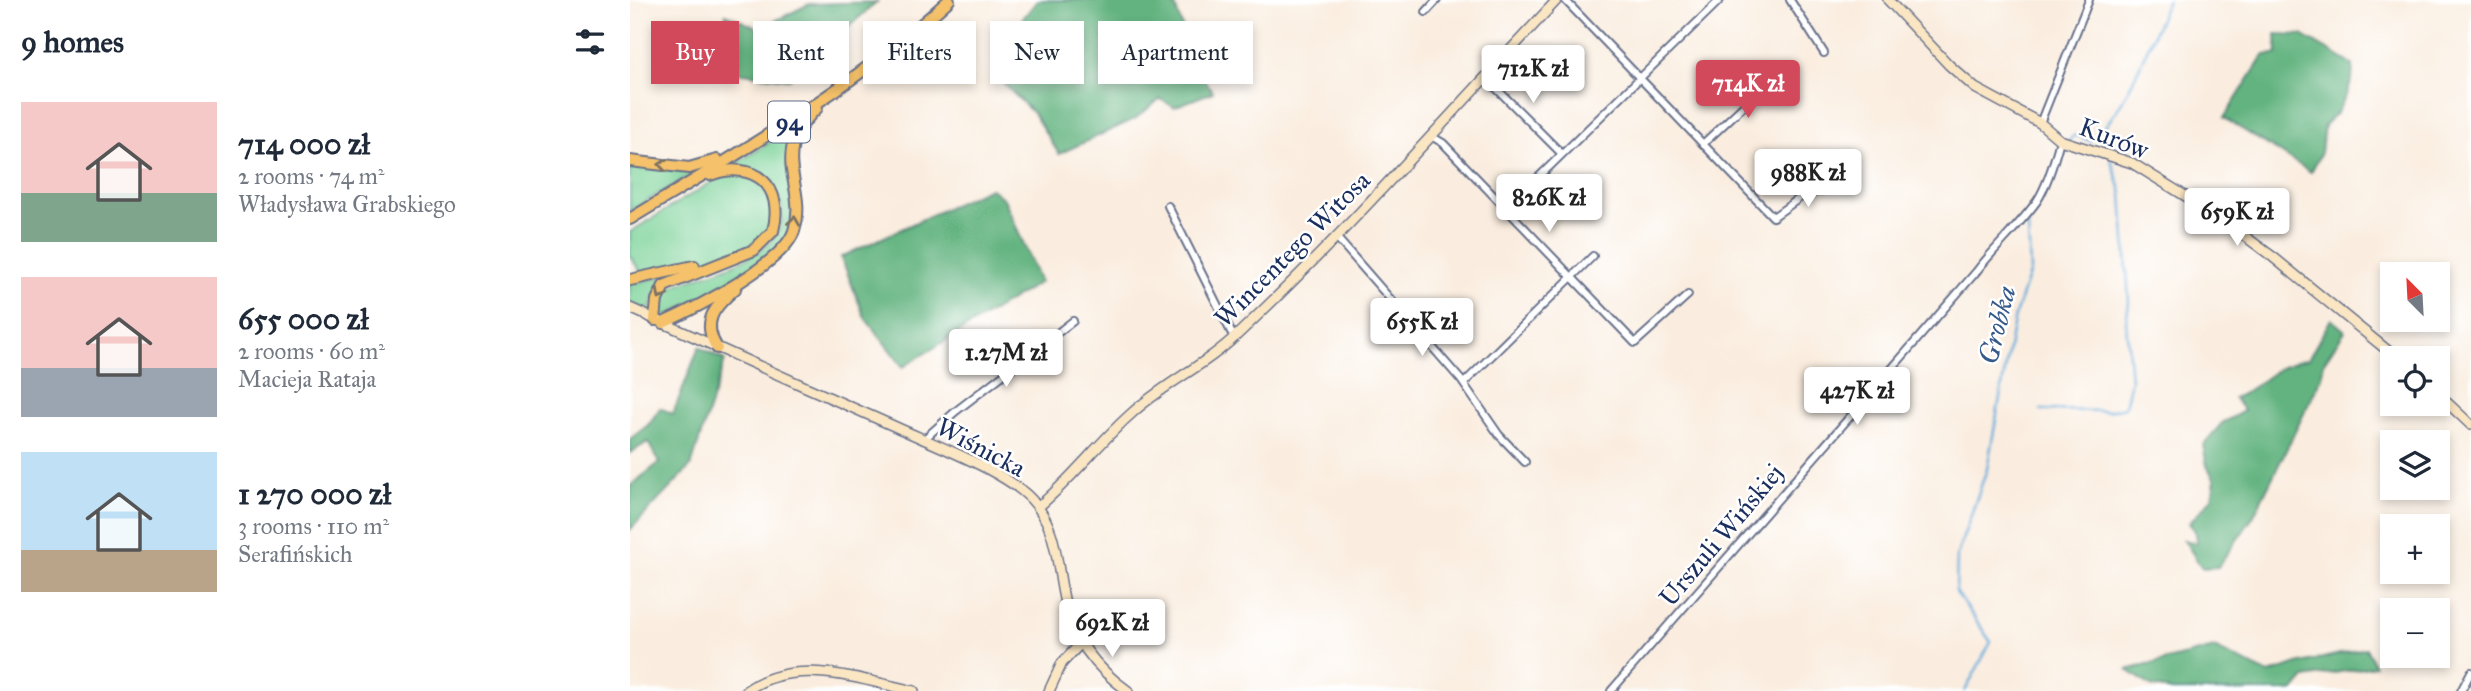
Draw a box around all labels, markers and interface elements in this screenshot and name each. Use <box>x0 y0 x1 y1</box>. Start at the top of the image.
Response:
chip: Buy <box>651 21 739 84</box>
chip: Rent <box>753 21 849 84</box>
chip: Filters <box>863 21 976 84</box>
chip: New <box>990 21 1084 84</box>
chip: Apartment <box>1098 21 1253 84</box>
icon: filters <box>571 23 609 61</box>
text: 9 homes <box>21 24 124 60</box>
pin: 712K zł <box>1468 46 1598 105</box>
text: 712K zł <box>1498 54 1568 82</box>
pin: 714K zł <box>1683 60 1813 120</box>
text: 714K zł <box>1712 69 1784 97</box>
road number: 94 <box>768 101 810 142</box>
street label: Kurów <box>2075 110 2154 166</box>
text: 714 000 zł <box>238 126 370 162</box>
icon: home <box>77 130 161 214</box>
pin: 988K zł <box>1743 150 1873 209</box>
one-way arrow <box>657 158 669 173</box>
text: 988K zł <box>1771 158 1845 186</box>
text: 2 rooms · 74 m² <box>238 162 384 190</box>
street label: Wincentego Witosa <box>1207 164 1377 334</box>
pin: 826K zł <box>1484 174 1614 234</box>
text: 826K zł <box>1512 183 1586 211</box>
pin: 659K zł <box>2172 188 2302 248</box>
text: Władysława Grabskiego <box>238 190 456 218</box>
text: 659K zł <box>2201 197 2273 225</box>
one-way arrow <box>786 215 801 227</box>
north arrow <box>2380 262 2450 332</box>
map controls <box>2380 262 2450 668</box>
water label: Grobka <box>1970 282 2024 368</box>
one-way arrow <box>655 288 669 300</box>
pin: 655K zł <box>1357 298 1487 358</box>
text: 655 000 zł <box>238 301 369 337</box>
icon: home <box>77 305 161 389</box>
text: 655K zł <box>1386 307 1458 335</box>
pin: 1.27M zł <box>934 330 1078 389</box>
text: 2 rooms · 60 m² <box>238 337 385 365</box>
text: 1.27M zł <box>965 338 1047 366</box>
button: locate <box>2380 346 2450 416</box>
text: Macieja Rataja <box>238 365 376 393</box>
pin: 427K zł <box>1792 368 1922 427</box>
text: 427K zł <box>1820 376 1894 404</box>
street label: Wiśnicka <box>931 410 1031 484</box>
button: layers <box>2380 430 2450 500</box>
street label: Urszuli Wińskiej <box>1652 457 1790 613</box>
text: 1 270 000 zł <box>238 476 391 512</box>
icon: home <box>77 480 161 564</box>
text: 3 rooms · 110 m² <box>238 512 389 540</box>
button: + <box>2380 514 2450 584</box>
text: Serafińskich <box>238 540 353 568</box>
button: − <box>2380 598 2450 668</box>
pin: 692K zł <box>1047 600 1177 659</box>
text: 692K zł <box>1075 608 1149 636</box>

